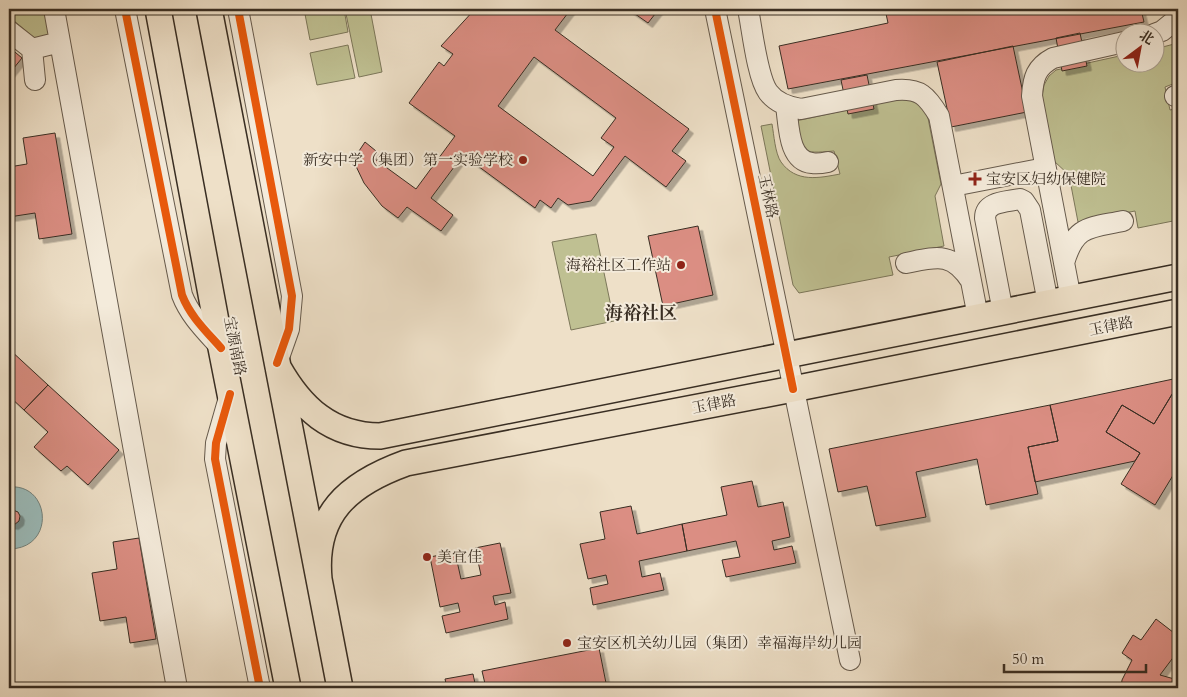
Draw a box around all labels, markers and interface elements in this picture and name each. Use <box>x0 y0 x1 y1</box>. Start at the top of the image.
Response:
north arrow <box>1114 22 1164 72</box>
text: 北 <box>1136 26 1158 49</box>
place label: 新安中学（集团）第一实验学校 <box>303 150 513 170</box>
marker: 新安中学（集团）第一实验学校 <box>517 154 529 166</box>
place label: 宝安区妇幼保健院 <box>986 169 1106 189</box>
street label: 玉林路 <box>754 172 782 220</box>
marker: 宝安区妇幼保健院 <box>968 172 982 186</box>
place label: 海裕社区工作站 <box>566 255 671 275</box>
marker: 海裕社区工作站 <box>675 259 687 271</box>
district label: 海裕社区 <box>605 301 677 326</box>
street label: 玉律路 <box>1087 312 1135 340</box>
street label: 宝源南路 <box>219 315 251 377</box>
street label: 玉律路 <box>690 390 738 418</box>
place label: 美宜佳 <box>437 547 482 567</box>
marker: 美宜佳 <box>421 551 433 563</box>
place label: 宝安区机关幼儿园（集团）幸福海岸幼儿园 <box>577 633 862 653</box>
marker: 宝安区机关幼儿园（集团）幸福海岸幼儿园 <box>561 637 573 649</box>
scale bar <box>1004 642 1147 674</box>
text: 50 m <box>1012 649 1044 669</box>

